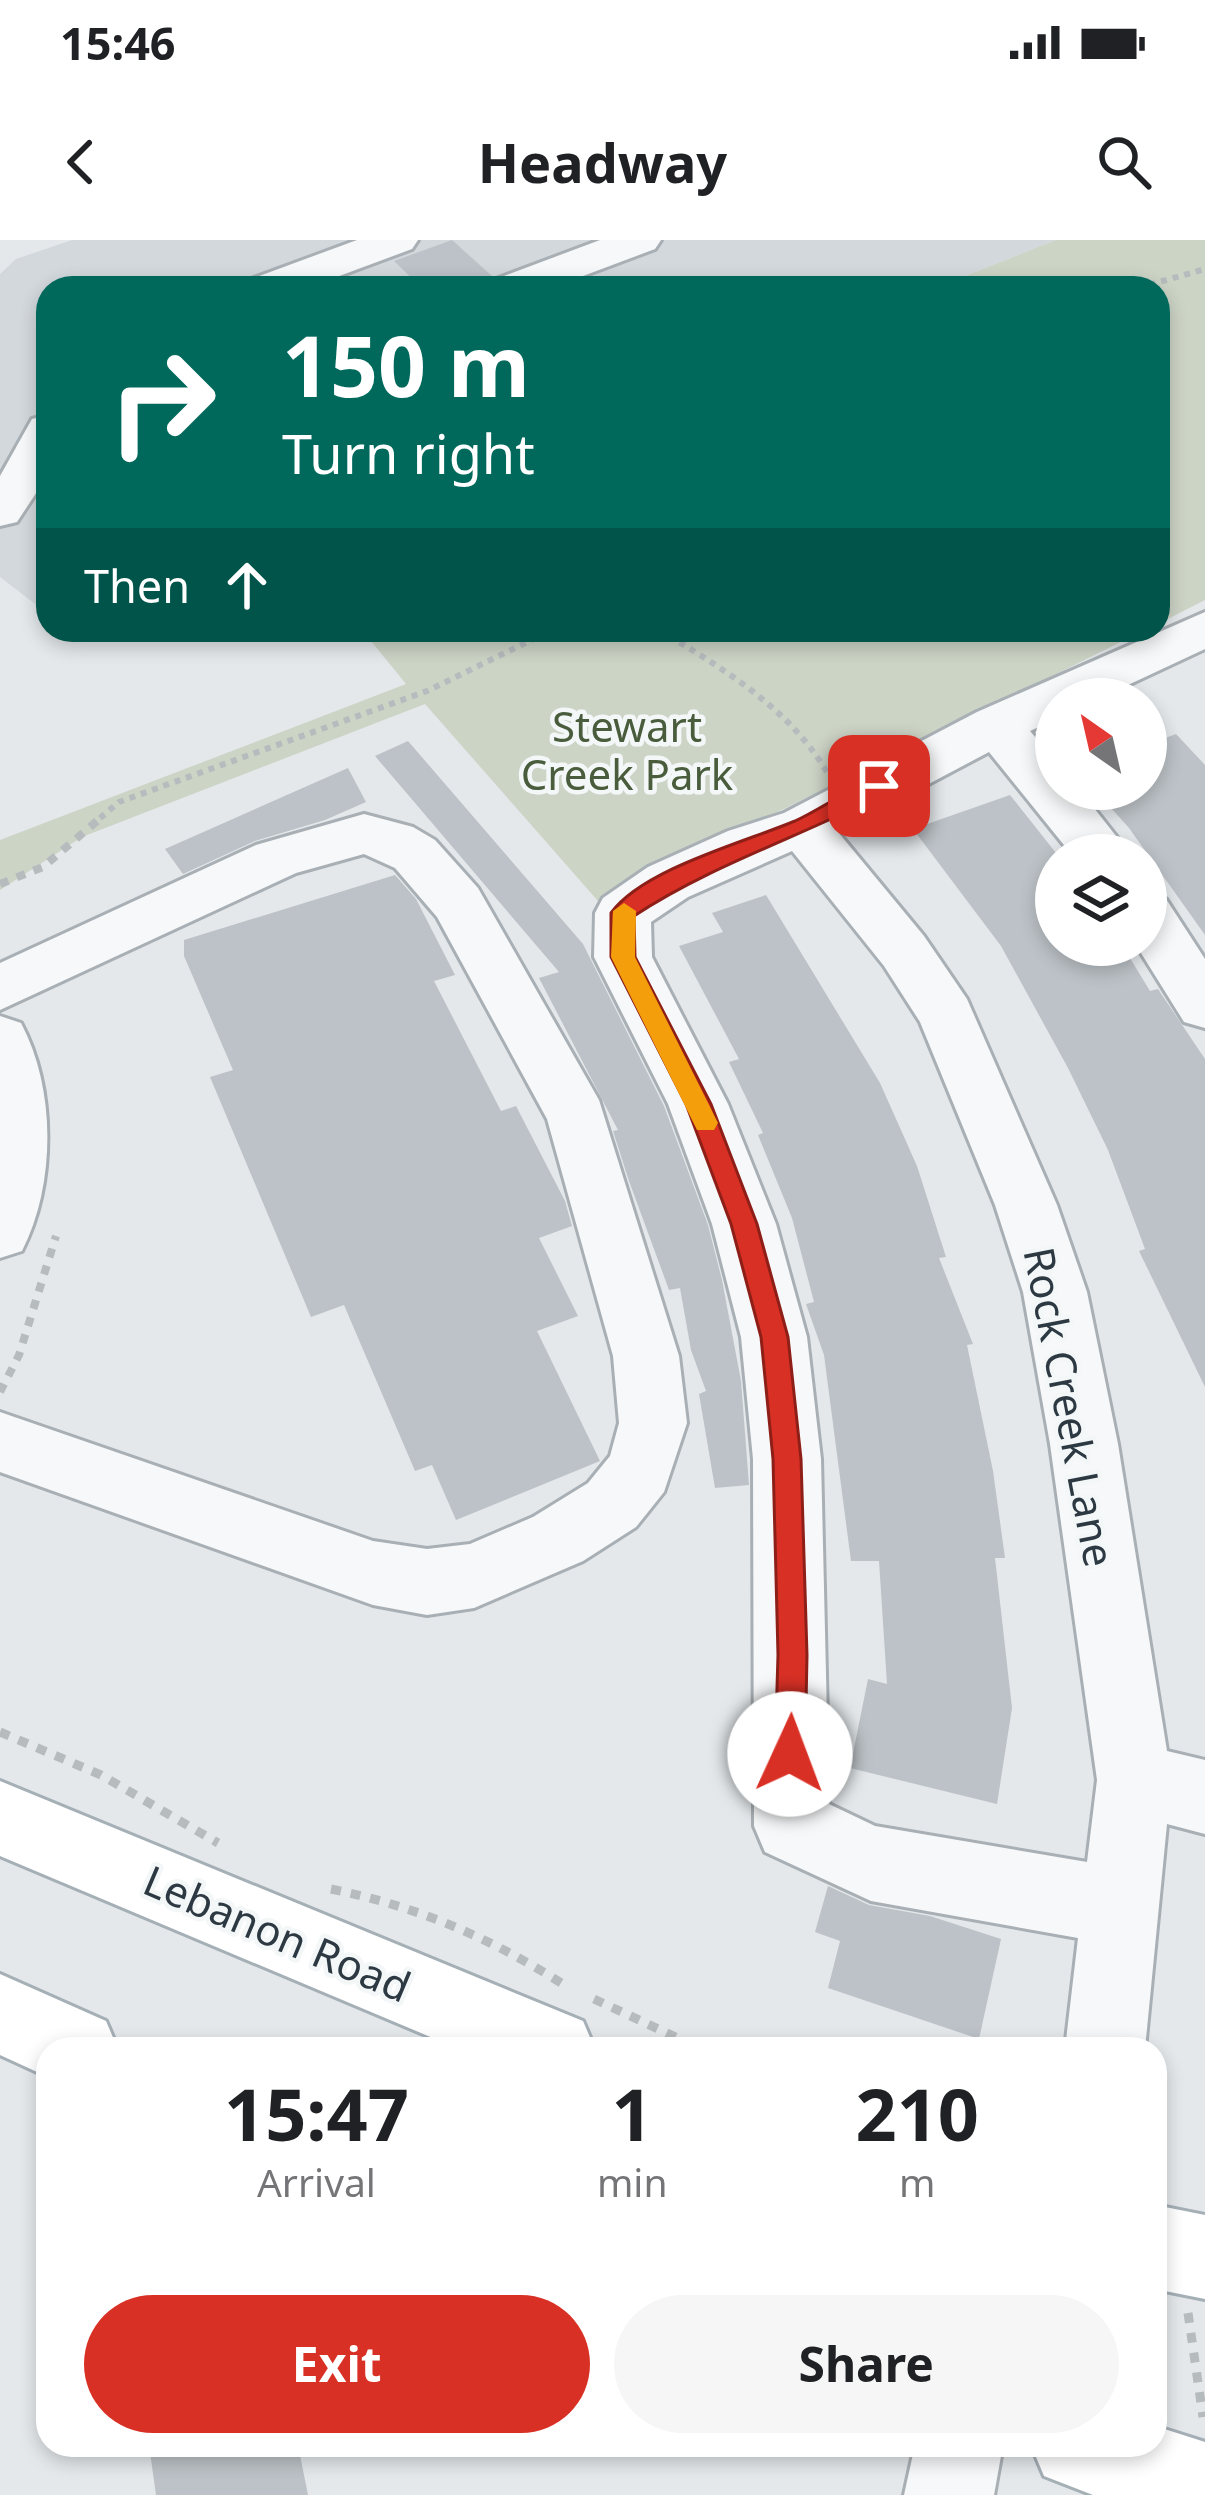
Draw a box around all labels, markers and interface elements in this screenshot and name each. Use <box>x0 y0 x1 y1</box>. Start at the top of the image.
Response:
text: 15:46 <box>60 12 176 73</box>
text: Headway <box>478 125 727 199</box>
icon: back <box>48 129 114 195</box>
icon: search <box>1091 129 1157 195</box>
text: 150 m <box>282 307 530 422</box>
icon: right <box>84 324 240 480</box>
text: Turn right <box>282 416 535 490</box>
icon: ahead <box>214 552 280 618</box>
text: Then <box>84 555 190 616</box>
north arrow <box>1035 678 1167 810</box>
map controls <box>1035 678 1167 966</box>
park label: Stewart Creek Park <box>521 697 734 802</box>
pin <box>828 735 930 837</box>
icon: arrive <box>846 753 912 819</box>
button: layers <box>1035 834 1167 966</box>
street label: Rock Creek Lane <box>1012 1242 1129 1571</box>
position arrow <box>727 1691 853 1817</box>
street label: Lebanon Road <box>136 1851 420 2014</box>
text: 15:47 <box>224 2064 409 2162</box>
text: 1 <box>612 2064 653 2162</box>
text: 210 <box>855 2064 979 2162</box>
text: Arrival <box>257 2155 376 2208</box>
text: min <box>597 2155 668 2208</box>
text: m <box>899 2155 935 2208</box>
button: Exit <box>84 2295 590 2433</box>
button: Share <box>614 2295 1119 2433</box>

